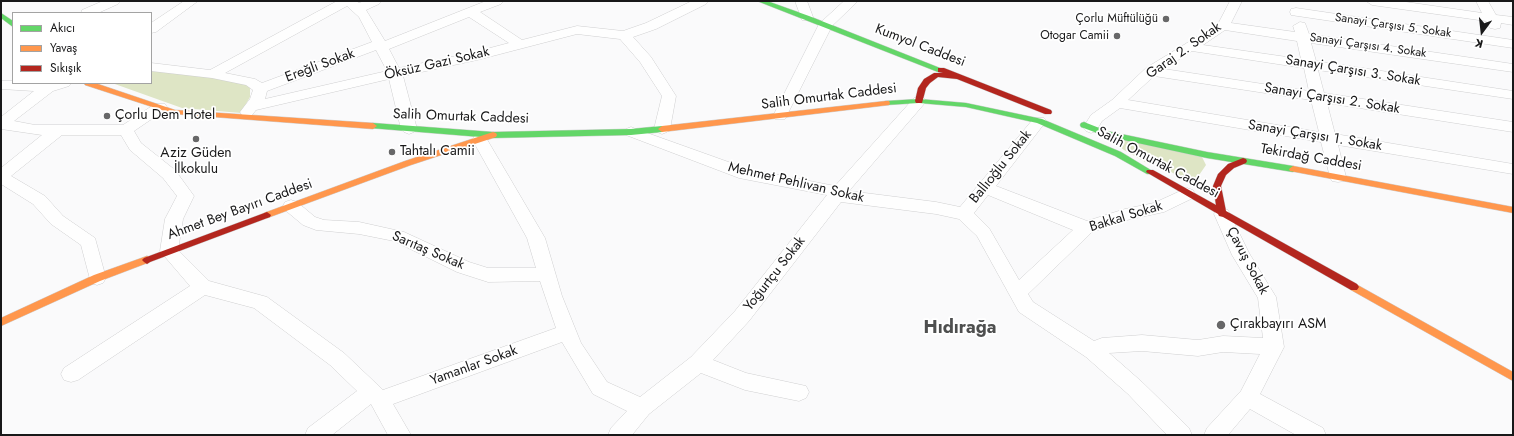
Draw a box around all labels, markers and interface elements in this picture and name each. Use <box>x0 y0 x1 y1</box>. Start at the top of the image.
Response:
street label: Sanayi Çarşısı 5. Sokak <box>1334 11 1452 41</box>
legend <box>12 12 152 84</box>
place label: Çorlu Müftülüğü <box>1076 12 1158 26</box>
north arrow <box>1462 12 1502 52</box>
marker: Çorlu Müftülüğü <box>1161 14 1171 24</box>
text: Akıcı <box>50 19 75 37</box>
street label: Garaj 2. Sokak <box>1143 19 1225 83</box>
street label: Kumyol Caddesi <box>872 21 968 71</box>
place label: Otogar Camii <box>1040 29 1109 43</box>
marker: Otogar Camii <box>1112 31 1122 41</box>
street label: Sanayi Çarşısı 4. Sokak <box>1309 31 1427 61</box>
text: K <box>1473 35 1485 52</box>
text: Yavaş <box>50 39 77 57</box>
street label: Öksüz Gazi Sokak <box>383 44 491 84</box>
street label: Ereğli Sokak <box>283 46 357 86</box>
street label: Sanayi Çarşısı 3. Sokak <box>1284 52 1422 90</box>
text: Sıkışık <box>50 59 81 77</box>
street label: Salih Omurtak Caddesi <box>760 80 898 114</box>
street label: Sanayi Çarşısı 2. Sokak <box>1263 80 1401 118</box>
street label: Salih Omurtak Caddesi <box>393 106 529 128</box>
place label: Çorlu Dem Hotel <box>115 108 215 124</box>
marker: Çorlu Dem Hotel <box>102 111 112 121</box>
street label: Sanayi Çarşısı 1. Sokak <box>1247 117 1383 155</box>
street label: Salih Omurtak Caddesi <box>1094 124 1222 202</box>
street label: Ballıoğlu Sokak <box>966 127 1036 207</box>
marker: Aziz Güden İlkokulu <box>191 134 201 144</box>
street label: Tekirdağ Caddesi <box>1259 141 1363 175</box>
place label: Tahtalı Camii <box>400 144 475 160</box>
place label: Aziz Güden İlkokulu <box>160 146 232 178</box>
marker: Tahtalı Camii <box>387 147 397 157</box>
street label: Mehmet Pehlivan Sokak <box>726 159 866 207</box>
street label: Ahmet Bey Bayırı Caddesi <box>165 176 315 244</box>
street label: Bakkal Sokak <box>1087 198 1165 236</box>
street label: Çavuş Sokak <box>1222 224 1272 298</box>
street label: Sarıtaş Sokak <box>389 228 467 274</box>
street label: Yoğurtçu Sokak <box>741 233 809 315</box>
place label: Çırakbayırı ASM <box>1230 317 1326 333</box>
district label: Hıdırağa <box>924 318 996 340</box>
marker: Çırakbayırı ASM <box>1215 319 1227 331</box>
street label: Yamanlar Sokak <box>428 342 520 390</box>

